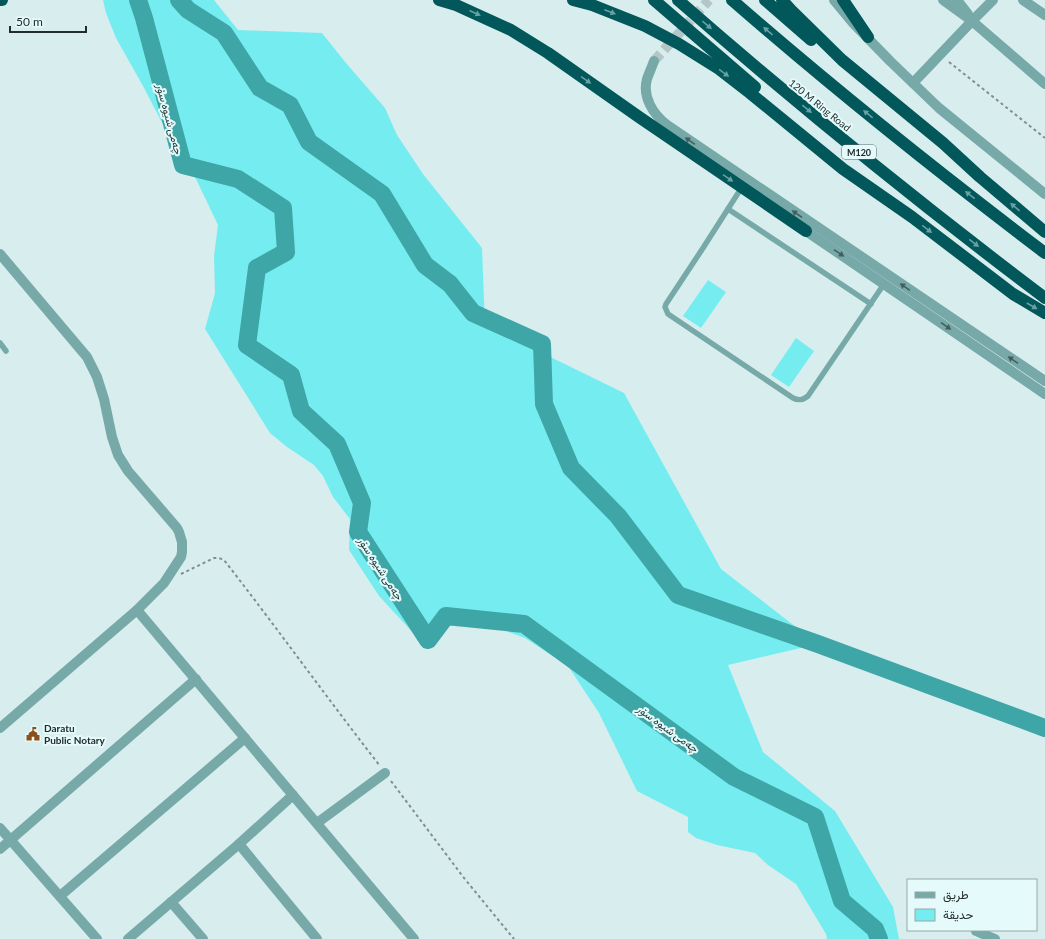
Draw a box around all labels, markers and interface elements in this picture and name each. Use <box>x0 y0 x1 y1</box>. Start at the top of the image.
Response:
scale bar <box>10 8 86 34</box>
one-way arrow <box>604 9 616 15</box>
one-way arrow <box>469 10 481 16</box>
text: 50 m <box>16 14 43 29</box>
one-way arrow <box>702 21 713 30</box>
one-way arrow <box>763 27 774 36</box>
one-way arrow <box>719 69 729 77</box>
one-way arrow <box>581 76 591 84</box>
street label: 120 M Ring Road <box>787 76 853 134</box>
water label: چەمی شیوە سۆر <box>152 82 186 157</box>
one-way arrow <box>801 105 812 114</box>
one-way arrow <box>863 110 874 119</box>
one-way arrow <box>685 137 695 145</box>
road number: M120 <box>842 145 876 159</box>
one-way arrow <box>722 174 733 182</box>
one-way arrow <box>964 191 975 200</box>
one-way arrow <box>1010 202 1021 211</box>
one-way arrow <box>792 210 803 218</box>
one-way arrow <box>922 224 933 233</box>
one-way arrow <box>968 239 979 248</box>
one-way arrow <box>833 249 844 257</box>
one-way arrow <box>900 283 910 291</box>
one-way arrow <box>1026 302 1038 309</box>
one-way arrow <box>941 322 951 330</box>
one-way arrow <box>1007 356 1018 363</box>
water label: چەمی شیوە سۆر <box>354 533 406 603</box>
water label: چەمی شیوە سۆر <box>633 701 701 756</box>
place label: Daratu Public Notary <box>44 722 105 746</box>
public building icon: Daratu Public Notary <box>25 726 41 742</box>
legend <box>907 879 1037 931</box>
text: طريق <box>943 887 969 903</box>
text: حديقة <box>943 907 973 922</box>

